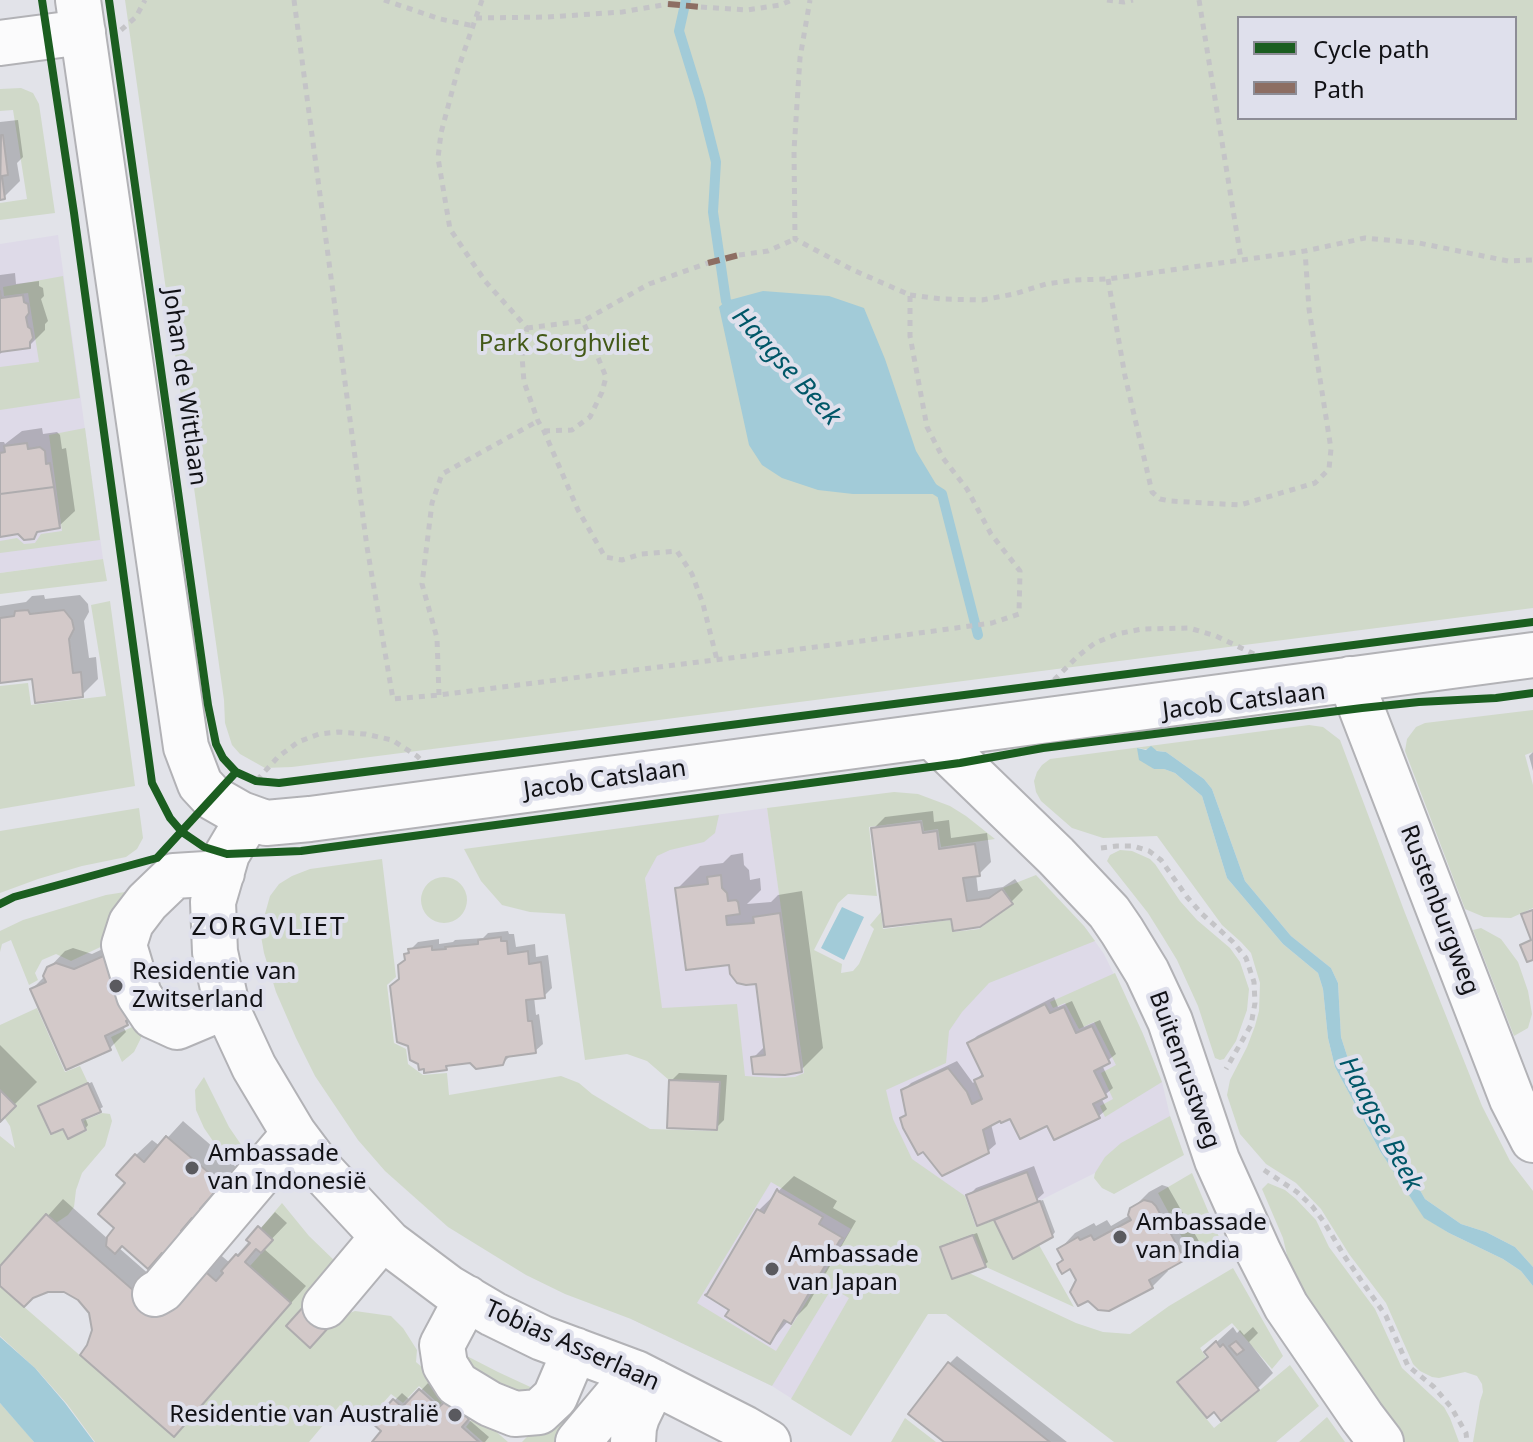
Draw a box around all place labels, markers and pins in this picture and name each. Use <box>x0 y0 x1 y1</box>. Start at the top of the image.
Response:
place label: Residentie van Zwitserland <box>132 958 296 1014</box>
marker: Residentie van Zwitserland <box>107 977 125 995</box>
place label: Ambassade van Indonesië <box>208 1140 367 1196</box>
marker: Ambassade van Indonesië <box>183 1159 201 1177</box>
place label: Ambassade van India <box>1136 1209 1267 1265</box>
marker: Ambassade van India <box>1111 1228 1129 1246</box>
place label: Ambassade van Japan <box>788 1241 919 1297</box>
marker: Ambassade van Japan <box>763 1260 781 1278</box>
place label: Residentie van Australië <box>169 1401 439 1429</box>
marker: Residentie van Australië <box>446 1406 464 1424</box>

